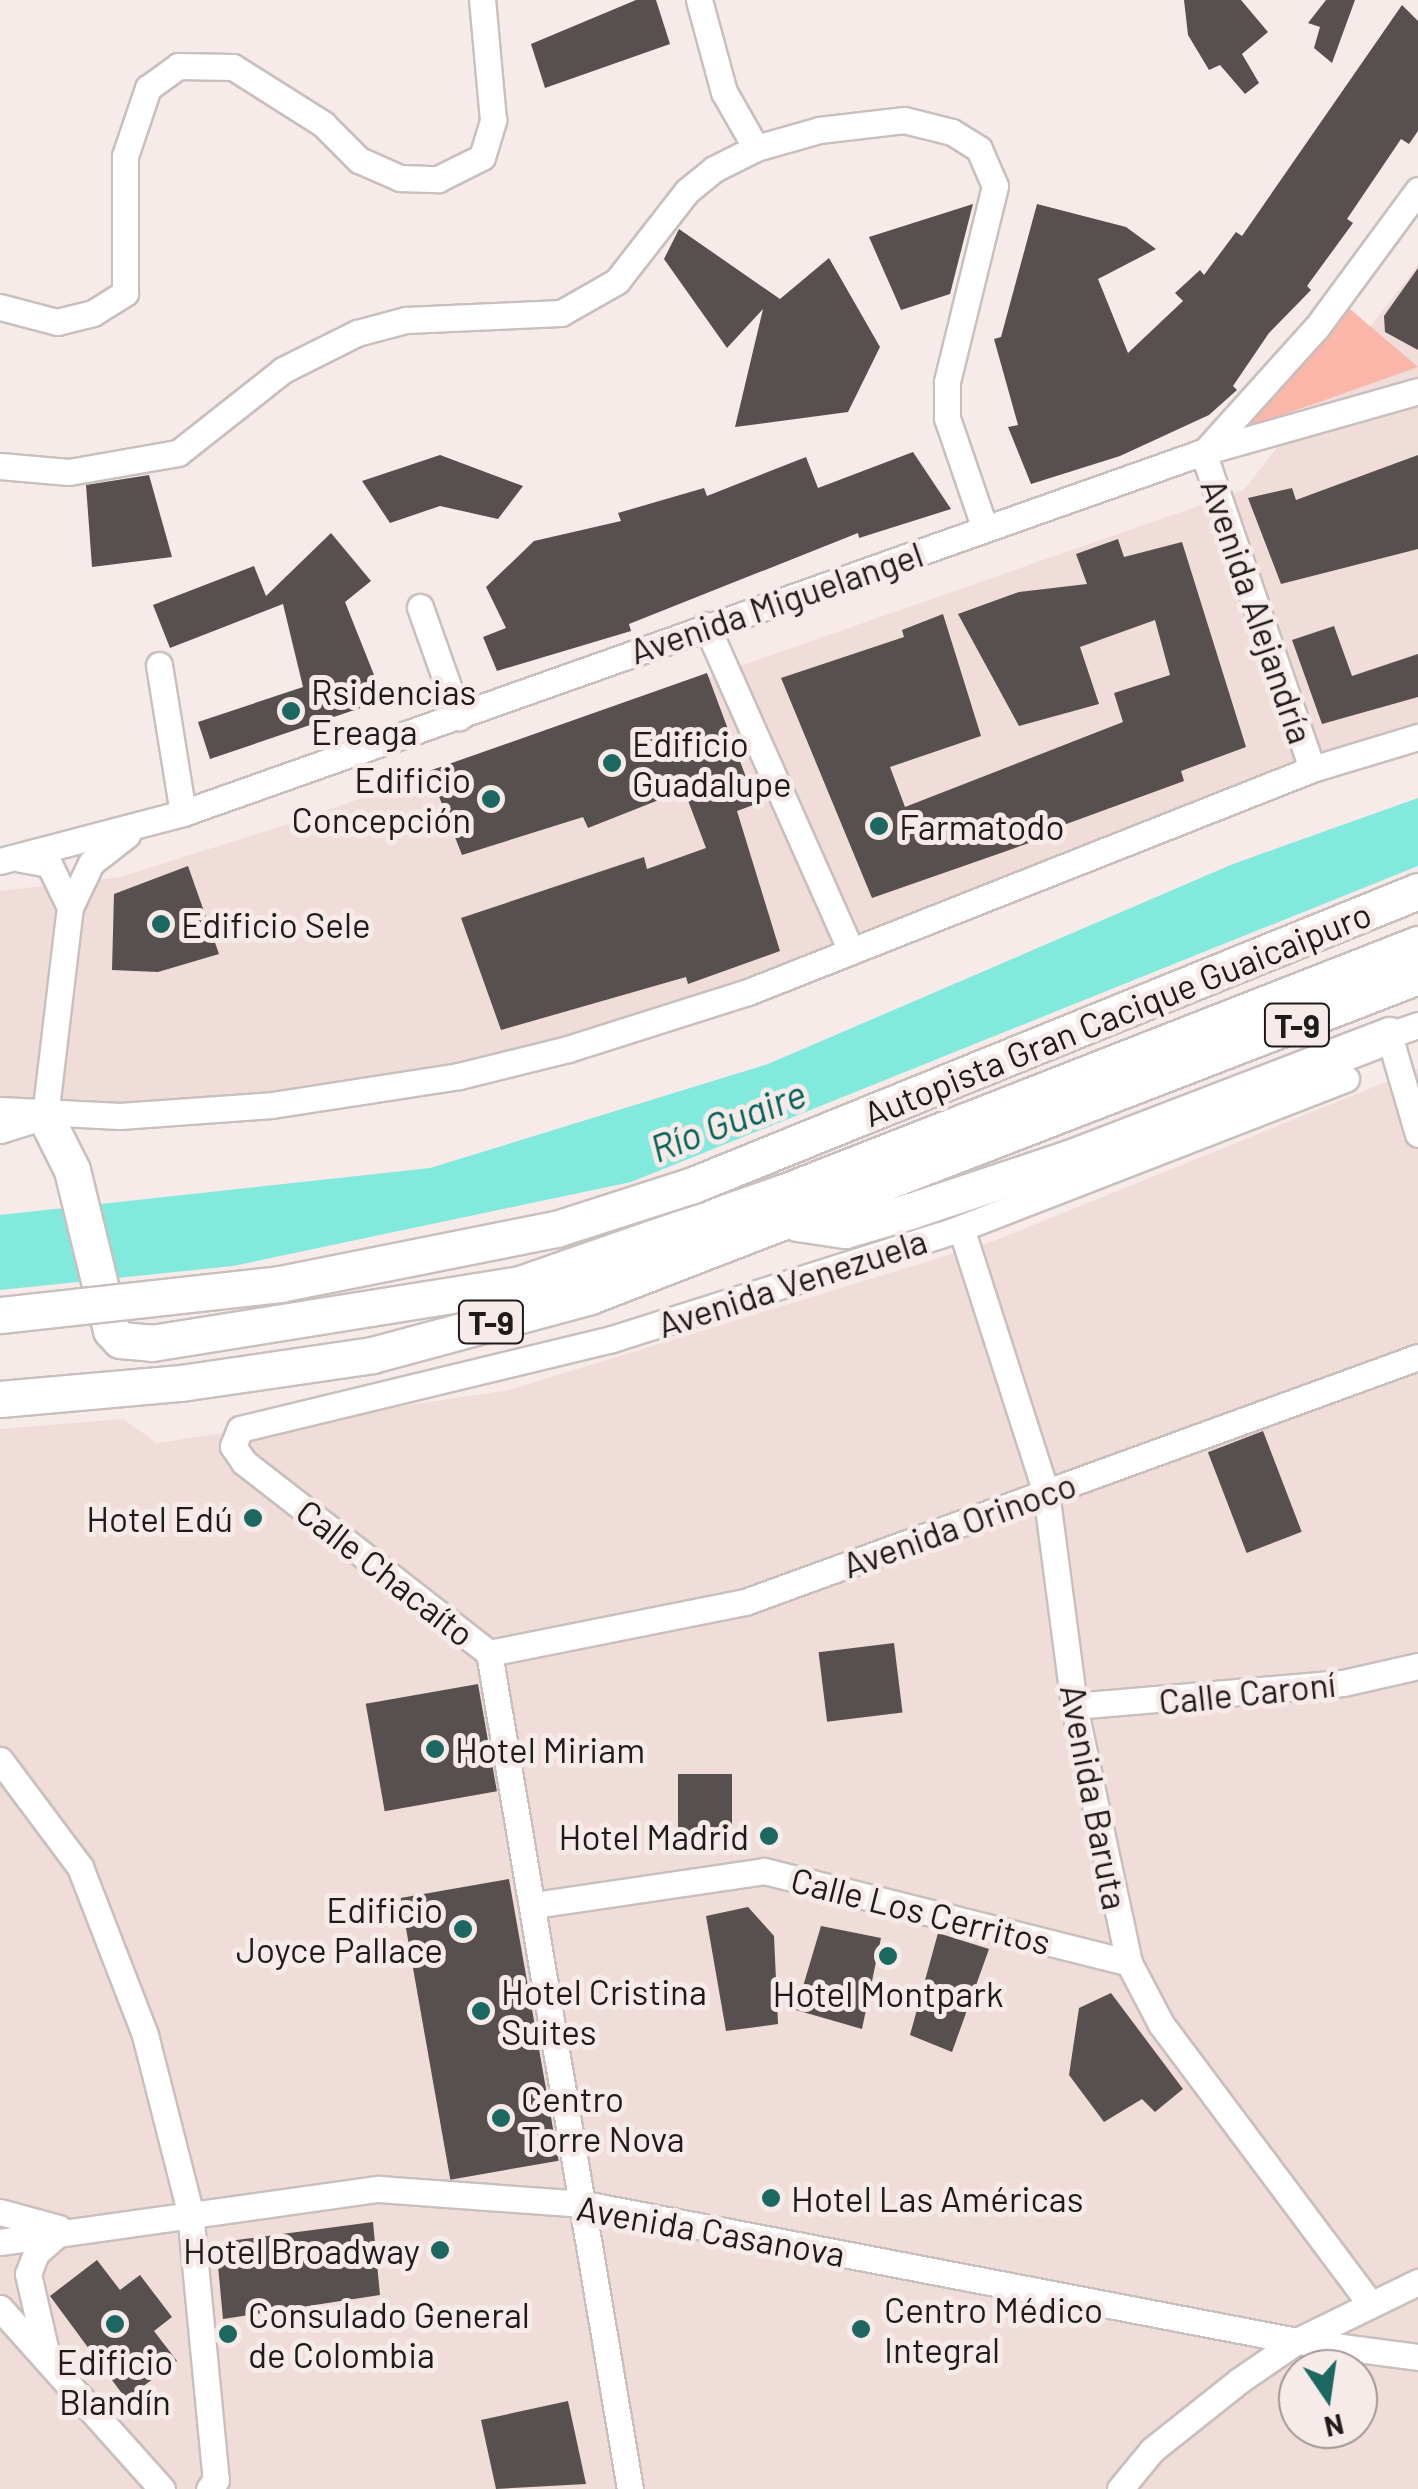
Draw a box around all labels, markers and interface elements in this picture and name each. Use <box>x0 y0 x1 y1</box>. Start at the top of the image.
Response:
street label: Avenida Alejandría <box>1193 473 1323 749</box>
street label: Avenida Miguelangel <box>624 532 928 672</box>
place label: Rsidencias Ereaga <box>311 670 476 752</box>
marker: Rsidencias Ereaga <box>280 700 302 722</box>
place label: Edificio Guadalupe <box>632 722 792 804</box>
marker: Edificio Guadalupe <box>601 752 623 774</box>
place label: Edificio Concepción <box>292 758 471 840</box>
marker: Edificio Concepción <box>480 788 502 810</box>
place label: Farmatodo <box>899 805 1065 847</box>
marker: Farmatodo <box>868 815 890 837</box>
street label: Autopista Gran Cacique Guaicaipuro <box>857 892 1377 1134</box>
place label: Edificio Sele <box>181 903 371 945</box>
marker: Edificio Sele <box>150 913 172 935</box>
road number: T-9 <box>1262 998 1332 1052</box>
water label: Río Guaire <box>644 1071 812 1171</box>
street label: Avenida Venezuela <box>652 1219 932 1345</box>
road number: T-9 <box>456 1295 526 1349</box>
street label: Avenida Orinoco <box>837 1462 1081 1586</box>
street label: Calle Chacaíto <box>289 1490 483 1654</box>
place label: Hotel Edú <box>86 1497 233 1539</box>
marker: Hotel Edú <box>242 1507 264 1529</box>
street label: Calle Caroní <box>1157 1662 1337 1722</box>
street label: Avenida Baruta <box>1053 1681 1137 1913</box>
place label: Hotel Miriam <box>455 1728 645 1770</box>
marker: Hotel Miriam <box>424 1738 446 1760</box>
place label: Hotel Madrid <box>559 1815 749 1857</box>
marker: Hotel Madrid <box>758 1825 780 1847</box>
street label: Calle Los Cerritos <box>787 1857 1055 1963</box>
place label: Edificio Joyce Pallace <box>236 1888 443 1970</box>
marker: Edificio Joyce Pallace <box>452 1918 474 1940</box>
marker: Hotel Montpark <box>877 1945 899 1967</box>
place label: Hotel Cristina Suites <box>501 1970 707 2052</box>
place label: Hotel Montpark <box>773 1972 1003 2014</box>
marker: Hotel Cristina Suites <box>470 2000 492 2022</box>
place label: Centro Torre Nova <box>521 2077 685 2159</box>
marker: Centro Torre Nova <box>490 2107 512 2129</box>
place label: Hotel Las Américas <box>791 2177 1083 2219</box>
street label: Avenida Casanova <box>574 2186 848 2274</box>
marker: Hotel Las Américas <box>760 2187 782 2209</box>
place label: Hotel Broadway <box>183 2229 420 2271</box>
marker: Hotel Broadway <box>429 2239 451 2261</box>
place label: Centro Médico Integral <box>884 2288 1103 2370</box>
place label: Consulado General de Colombia <box>248 2293 530 2375</box>
marker: Edificio Blandín <box>104 2313 126 2335</box>
marker: Centro Médico Integral <box>848 2316 874 2342</box>
marker: Consulado General de Colombia <box>217 2323 239 2345</box>
place label: Edificio Blandín <box>57 2340 173 2422</box>
north arrow <box>1278 2349 1378 2449</box>
text: N <box>1321 2408 1347 2445</box>

